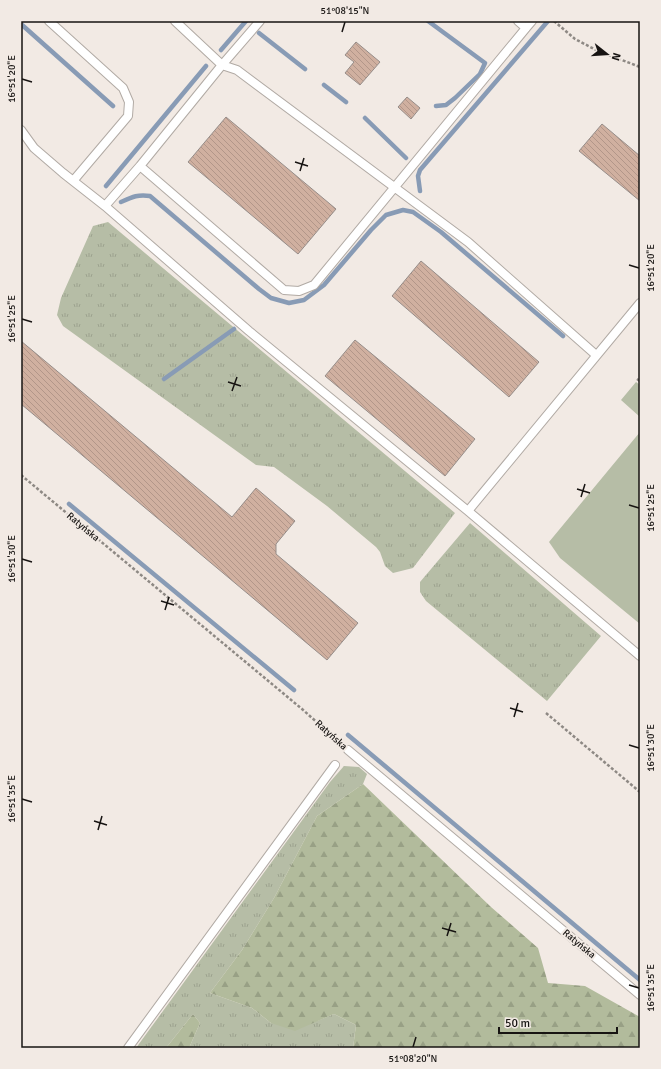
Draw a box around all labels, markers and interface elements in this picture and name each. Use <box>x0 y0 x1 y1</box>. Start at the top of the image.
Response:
text: 51°08'15"N <box>321 5 369 17</box>
north arrow <box>587 34 627 74</box>
text: N <box>609 51 623 62</box>
text: 16°51'20"E <box>6 55 18 103</box>
text: 16°51'20"E <box>645 244 657 292</box>
text: 16°51'25"E <box>6 295 18 343</box>
text: 16°51'25"E <box>645 484 657 532</box>
street label: Ratyńska <box>64 510 102 544</box>
text: 16°51'30"E <box>6 535 18 583</box>
street label: Ratyńska <box>312 717 350 753</box>
text: 16°51'30"E <box>645 724 657 772</box>
text: 16°51'35"E <box>6 775 18 823</box>
street label: Ratyńska <box>560 927 598 961</box>
text: 16°51'35"E <box>645 964 657 1012</box>
scale bar <box>499 1009 617 1035</box>
text: 50 m <box>505 1016 530 1031</box>
text: 51°08'20"N <box>389 1053 437 1065</box>

